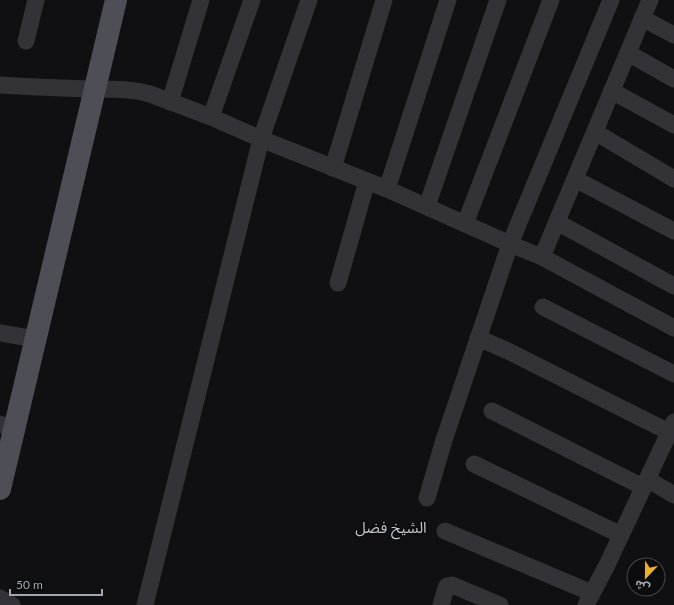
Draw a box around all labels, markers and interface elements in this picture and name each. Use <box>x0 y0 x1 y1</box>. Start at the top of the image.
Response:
district label: الشيخ فضل <box>355 518 427 540</box>
north arrow <box>626 557 666 597</box>
scale bar <box>10 571 102 597</box>
text: 50 m <box>16 577 43 592</box>
text: ش <box>633 577 652 596</box>

